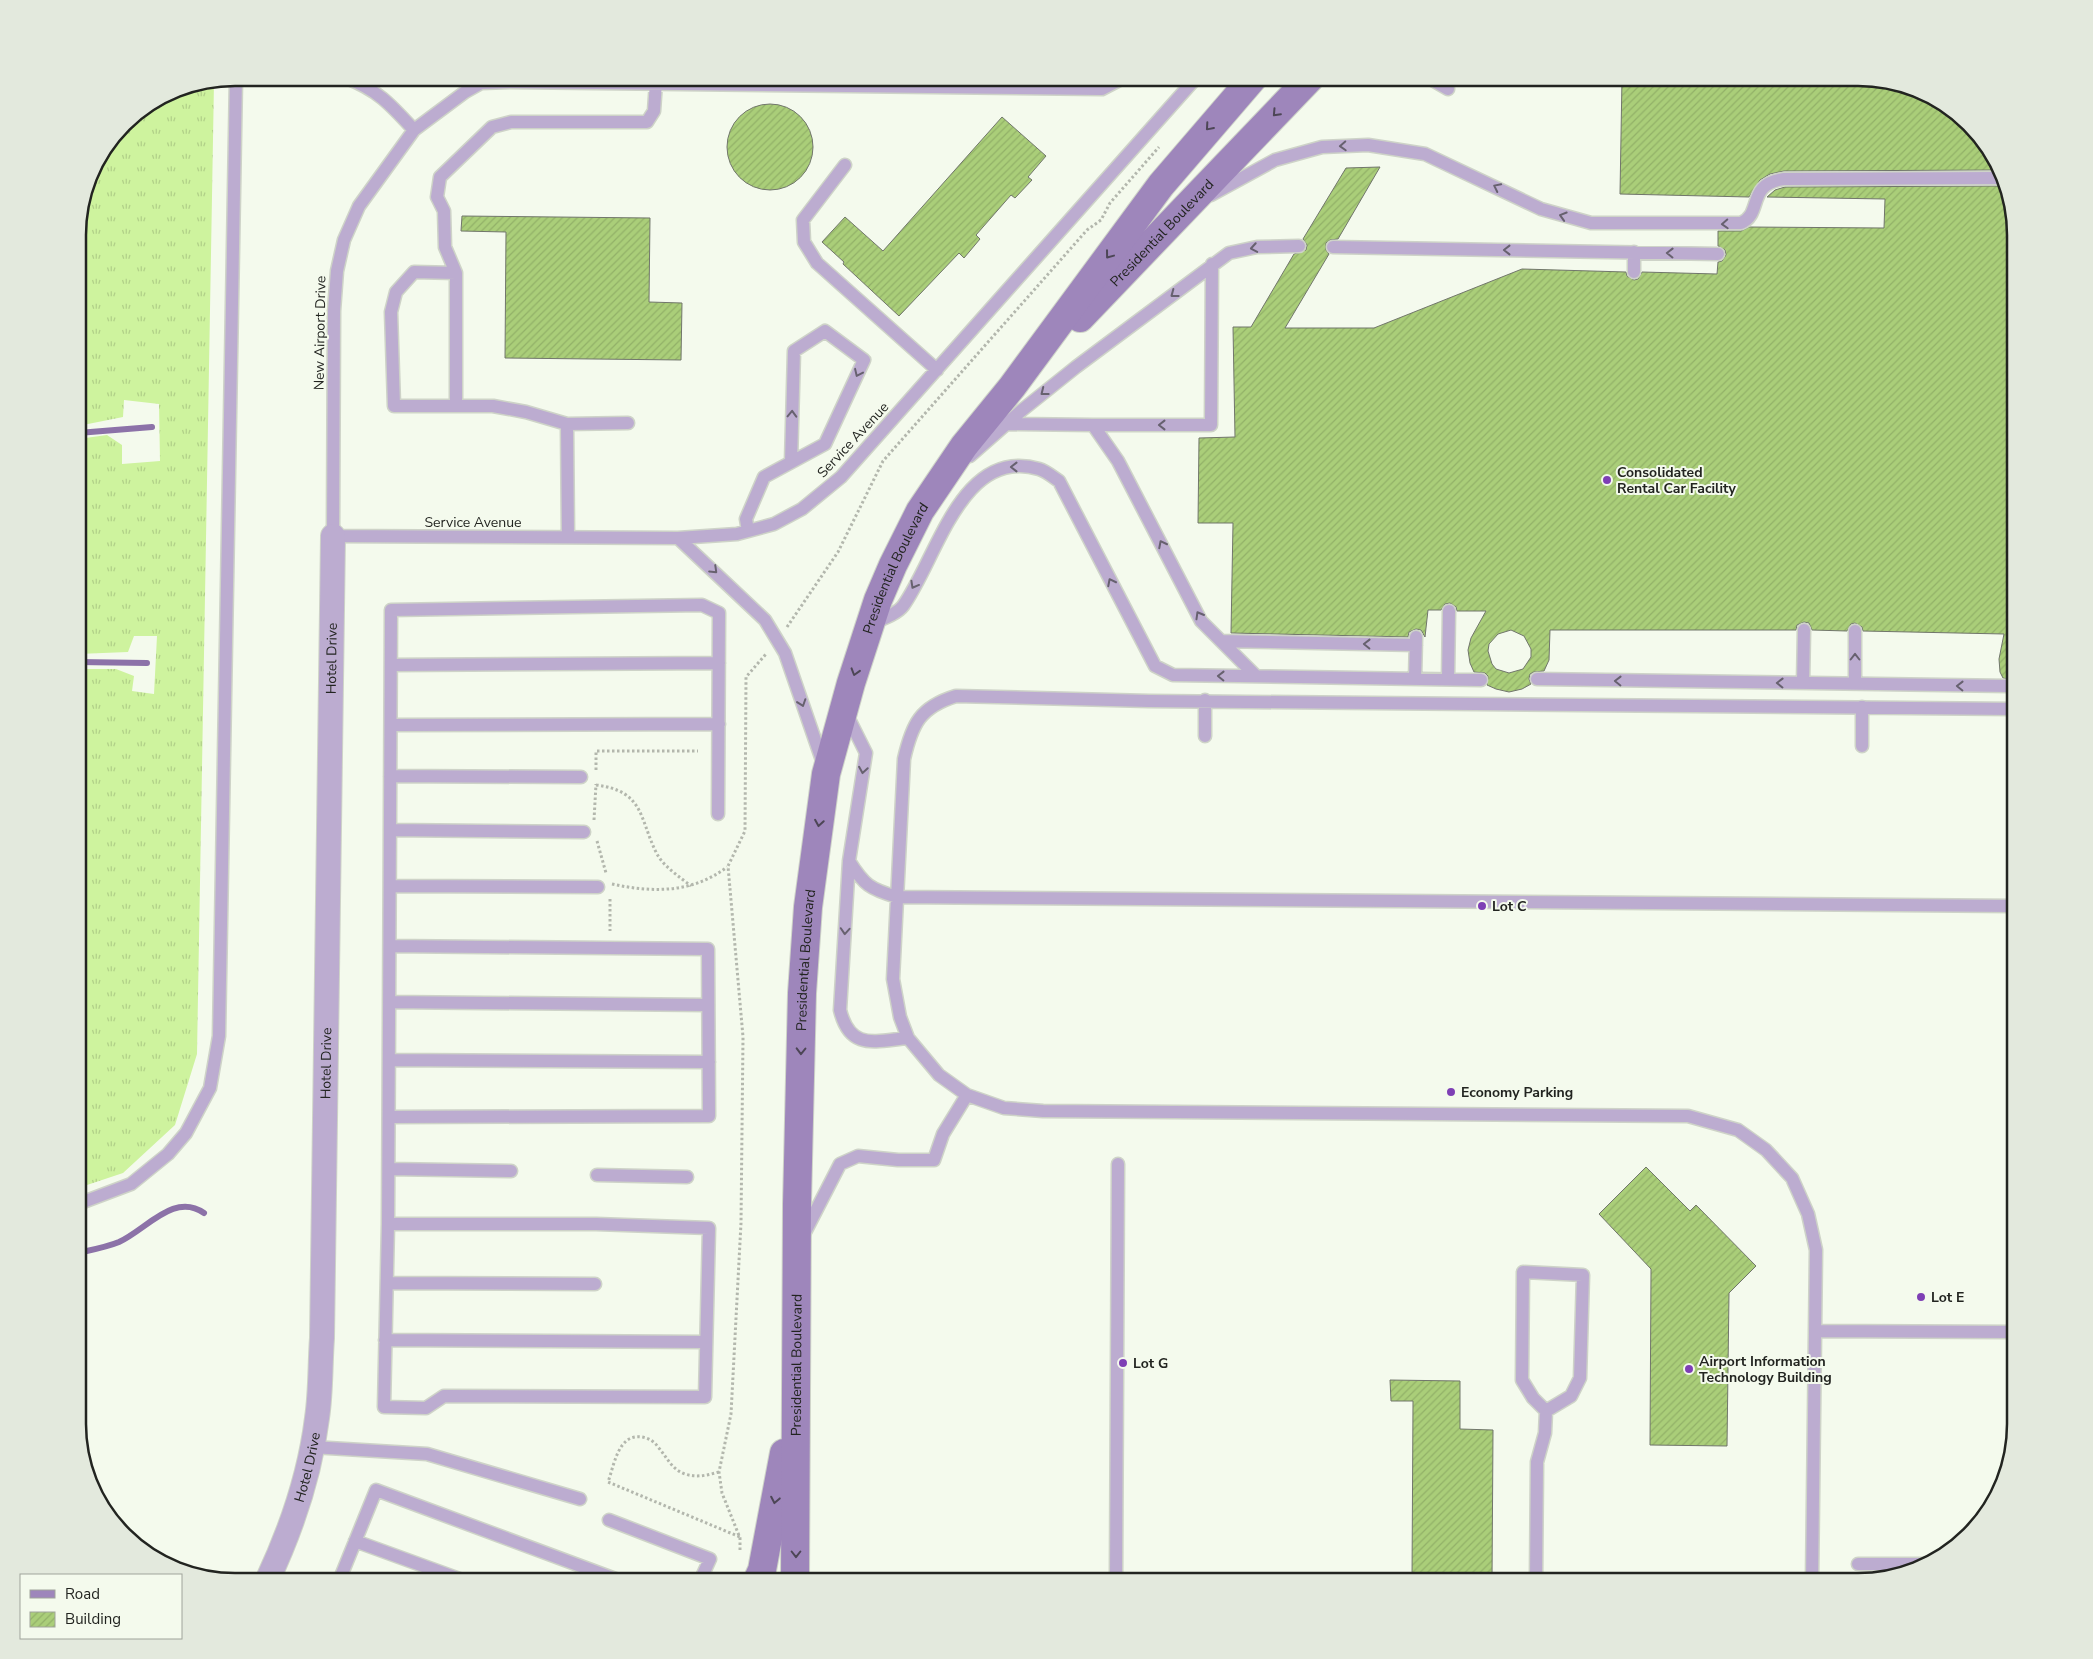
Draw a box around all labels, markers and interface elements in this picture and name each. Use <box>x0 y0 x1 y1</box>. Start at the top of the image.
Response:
one-way arrow <box>1273 107 1282 116</box>
one-way arrow <box>1207 121 1215 130</box>
one-way arrow <box>1339 141 1347 152</box>
street label: Presidential Boulevard <box>1106 175 1218 291</box>
one-way arrow <box>1493 183 1502 193</box>
one-way arrow <box>1559 212 1568 222</box>
one-way arrow <box>1720 219 1728 229</box>
one-way arrow <box>1249 242 1257 253</box>
one-way arrow <box>1503 245 1510 255</box>
one-way arrow <box>1665 248 1673 258</box>
one-way arrow <box>1107 249 1115 258</box>
street label: New Airport Drive <box>310 276 330 390</box>
one-way arrow <box>1170 288 1179 297</box>
one-way arrow <box>854 368 864 377</box>
one-way arrow <box>1041 387 1050 396</box>
street label: Service Avenue <box>813 398 893 482</box>
one-way arrow <box>787 409 797 417</box>
one-way arrow <box>1158 420 1166 430</box>
one-way arrow <box>1009 462 1017 472</box>
place label: Consolidated Rental Car Facility <box>1617 463 1737 498</box>
marker: Consolidated Rental Car Facility <box>1601 474 1613 486</box>
street label: Presidential Boulevard <box>858 499 933 636</box>
street label: Service Avenue <box>425 513 521 532</box>
one-way arrow <box>1158 540 1168 549</box>
one-way arrow <box>708 564 717 573</box>
one-way arrow <box>1107 578 1117 587</box>
one-way arrow <box>910 580 920 589</box>
one-way arrow <box>1195 611 1205 620</box>
street label: Hotel Drive <box>321 622 341 694</box>
one-way arrow <box>1363 639 1370 649</box>
one-way arrow <box>1850 653 1860 661</box>
one-way arrow <box>850 668 860 676</box>
one-way arrow <box>1216 670 1224 681</box>
one-way arrow <box>1613 676 1621 686</box>
one-way arrow <box>1776 678 1784 688</box>
one-way arrow <box>1956 680 1964 691</box>
one-way arrow <box>797 698 807 706</box>
one-way arrow <box>859 766 869 774</box>
one-way arrow <box>814 818 824 827</box>
street label: Presidential Boulevard <box>792 888 820 1031</box>
place label: Lot C <box>1492 897 1527 916</box>
marker: Lot C <box>1476 900 1488 912</box>
one-way arrow <box>839 927 850 935</box>
street label: Hotel Drive <box>316 1027 336 1099</box>
one-way arrow <box>796 1047 806 1055</box>
place label: Economy Parking <box>1461 1083 1573 1102</box>
marker: Economy Parking <box>1445 1086 1457 1098</box>
place label: Lot E <box>1931 1288 1964 1307</box>
marker: Lot E <box>1915 1291 1927 1303</box>
street label: Presidential Boulevard <box>786 1294 806 1436</box>
place label: Airport Information Technology Building <box>1699 1352 1832 1387</box>
place label: Lot G <box>1133 1354 1168 1373</box>
marker: Lot G <box>1117 1357 1129 1369</box>
marker: Airport Information Technology Building <box>1683 1363 1695 1375</box>
street label: Hotel Drive <box>289 1431 324 1505</box>
one-way arrow <box>770 1495 781 1504</box>
one-way arrow <box>791 1551 801 1559</box>
legend <box>20 1574 182 1639</box>
text: Road <box>65 1584 100 1604</box>
text: Building <box>65 1609 121 1629</box>

